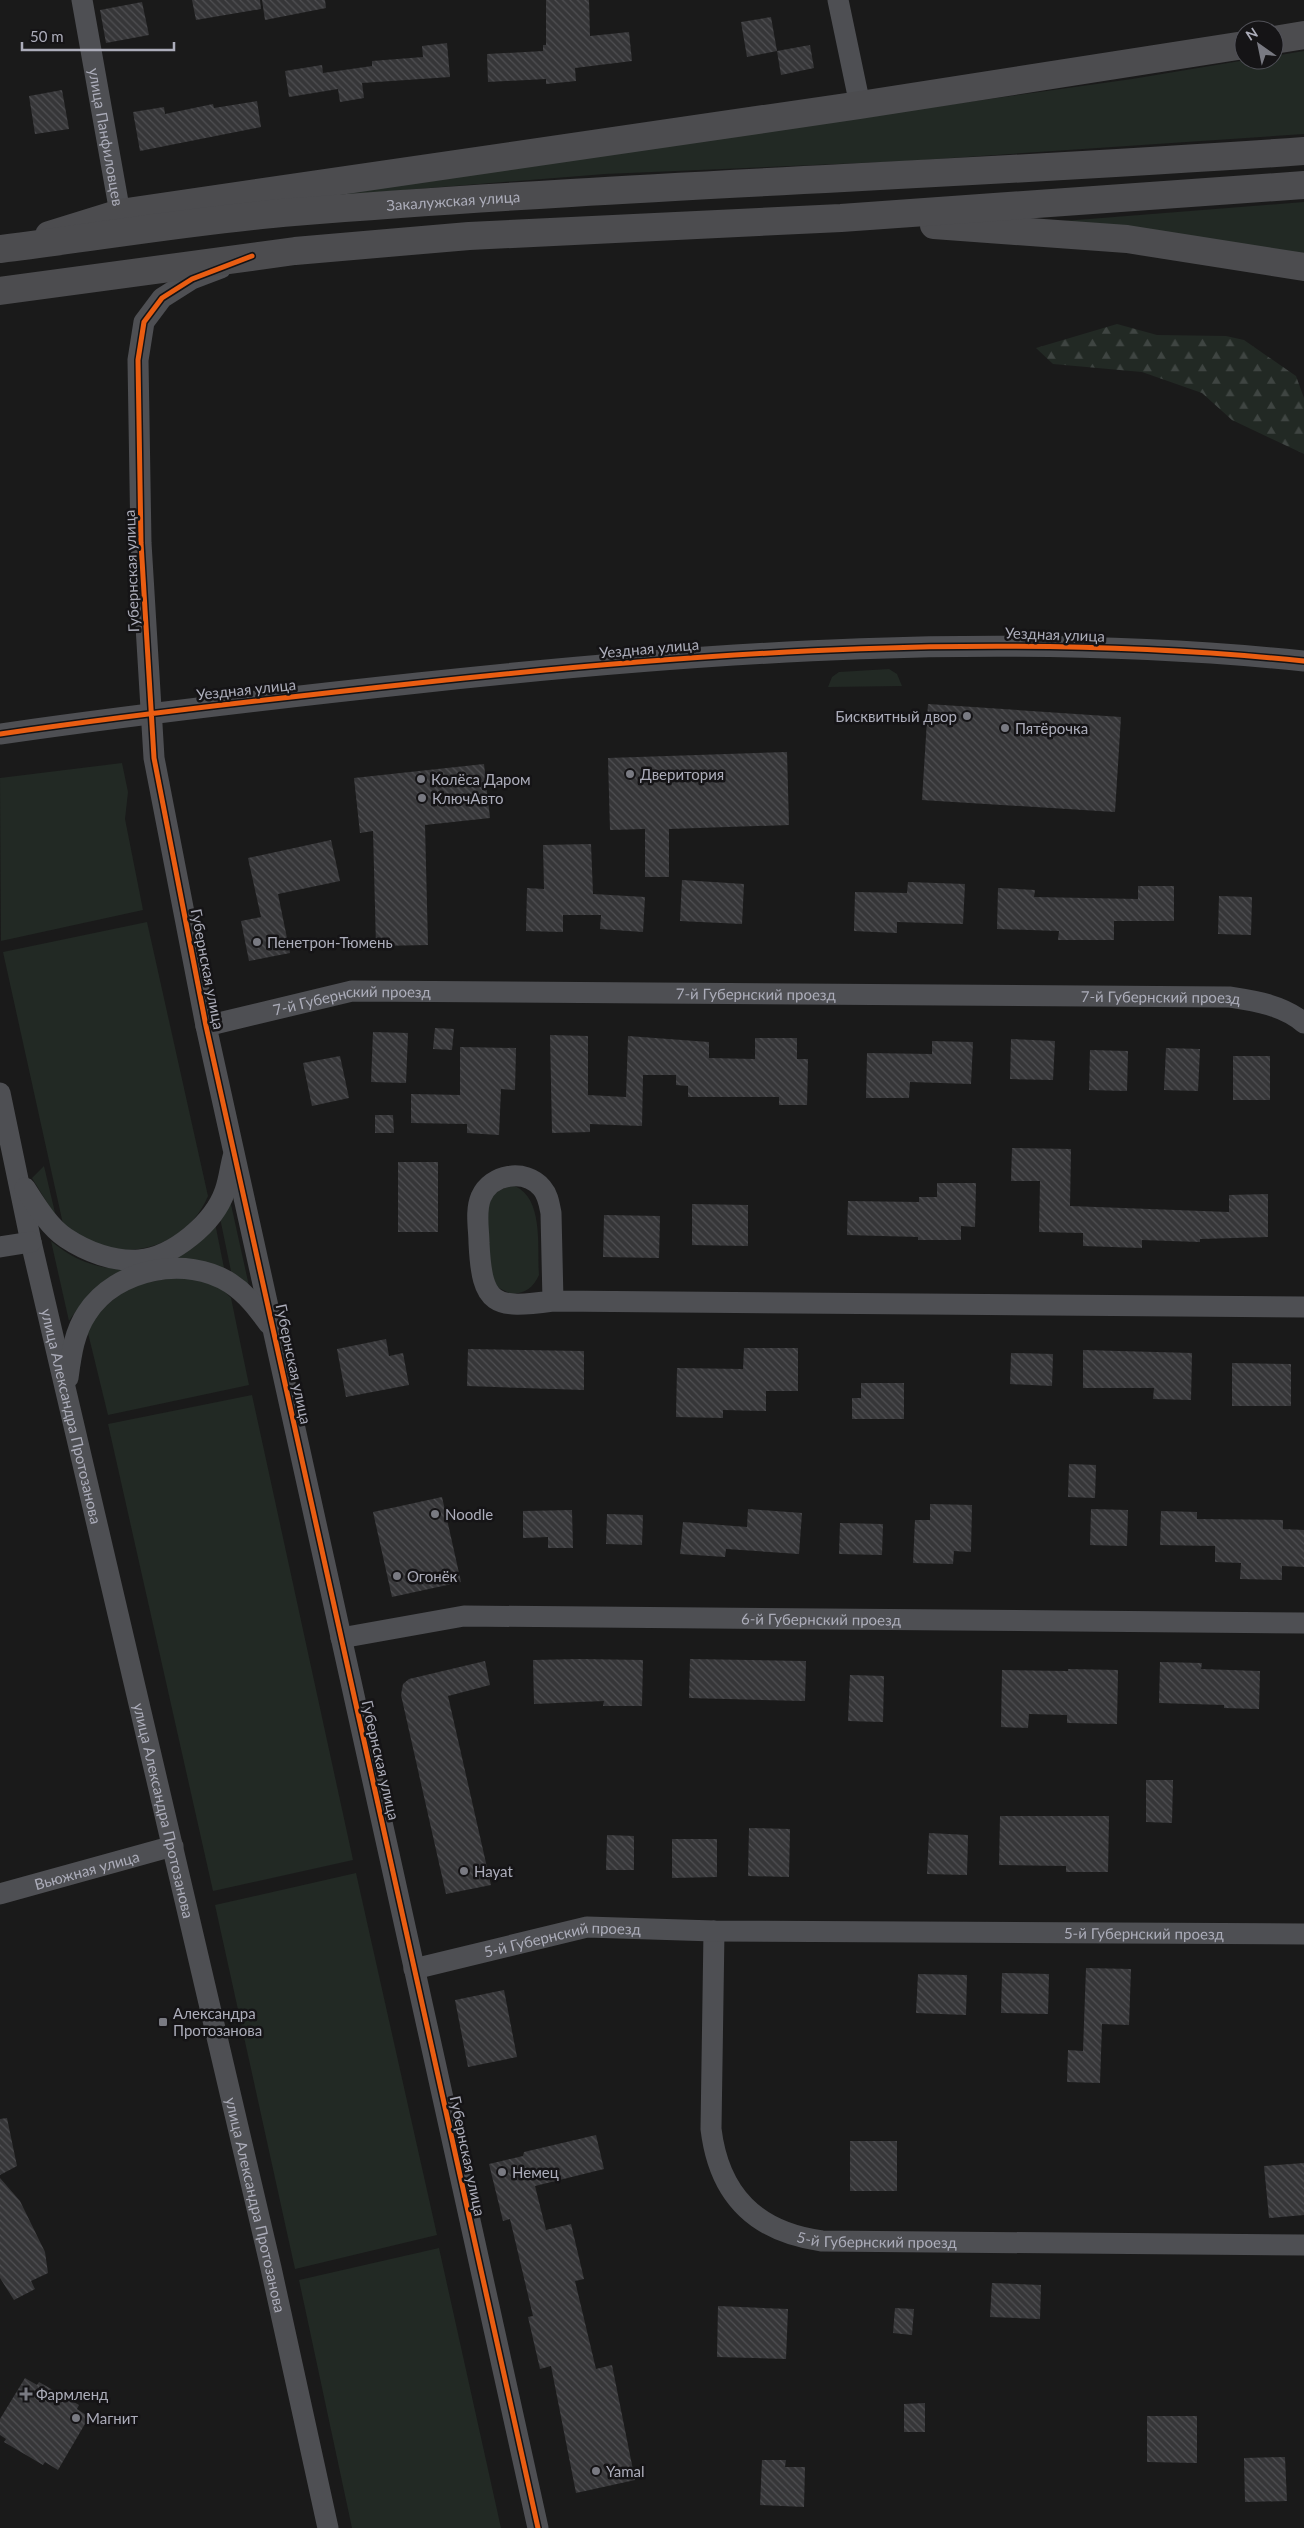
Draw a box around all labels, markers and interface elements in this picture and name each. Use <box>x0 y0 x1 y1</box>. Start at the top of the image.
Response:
scale bar <box>22 20 175 52</box>
north arrow <box>1234 20 1284 70</box>
text: N <box>1242 24 1261 44</box>
text: 50 m <box>30 27 64 45</box>
street label: улица Панфиловцев <box>85 66 128 207</box>
street label: Закалужская улица <box>386 187 521 214</box>
street label: Губернская улица <box>120 509 142 633</box>
street label: Уездная улица <box>1005 623 1105 645</box>
street label: Уездная улица <box>598 635 700 661</box>
street label: Уездная улица <box>195 675 297 703</box>
place label: Бисквитный двор <box>835 707 957 725</box>
marker: Бисквитный двор <box>961 710 973 722</box>
place label: Пятёрочка <box>1015 719 1088 737</box>
marker: Пятёрочка <box>999 722 1011 734</box>
place label: Дверитория <box>640 765 724 783</box>
marker: Дверитория <box>624 768 636 780</box>
place label: Колёса Даром <box>431 770 531 788</box>
marker: Колёса Даром <box>415 773 427 785</box>
place label: КлючАвто <box>432 789 504 807</box>
marker: КлючАвто <box>416 792 428 804</box>
street label: Губернская улица <box>187 907 229 1031</box>
place label: Пенетрон-Тюмень <box>267 933 393 951</box>
marker: Пенетрон-Тюмень <box>251 936 263 948</box>
street label: 7-й Губернский проезд <box>271 982 431 1019</box>
street label: 7-й Губернский проезд <box>676 984 836 1003</box>
street label: 7-й Губернский проезд <box>1081 987 1242 1008</box>
street label: Губернская улица <box>272 1302 316 1426</box>
street label: улица Александра Протозанова <box>38 1307 106 1526</box>
place label: Noodle <box>445 1505 493 1523</box>
marker: Noodle <box>429 1508 441 1520</box>
place label: Огонёк <box>407 1567 458 1585</box>
marker: Огонёк <box>391 1570 403 1582</box>
street label: 6-й Губернский проезд <box>741 1609 901 1629</box>
street label: Губернская улица <box>358 1698 404 1822</box>
street label: улица Александра Протозанова <box>130 1701 198 1920</box>
street label: Вьюжная улица <box>32 1847 141 1893</box>
place label: Hayat <box>474 1862 513 1880</box>
marker: Hayat <box>458 1865 470 1877</box>
street label: 5-й Губернский проезд <box>482 1918 641 1961</box>
street label: 5-й Губернский проезд <box>1064 1924 1224 1943</box>
place label: Александра Протозанова <box>173 2004 262 2039</box>
marker: Александра Протозанова <box>157 2016 169 2028</box>
street label: Губернская улица <box>446 2094 490 2218</box>
street label: улица Александра Протозанова <box>222 2095 290 2314</box>
place label: Немец <box>512 2163 559 2181</box>
marker: Немец <box>496 2166 508 2178</box>
street label: 5-й Губернский проезд <box>795 2227 957 2251</box>
place label: Фармленд <box>36 2385 108 2403</box>
marker: Фармленд <box>20 2388 32 2400</box>
place label: Магнит <box>86 2409 138 2427</box>
marker: Магнит <box>70 2412 82 2424</box>
place label: Yamal <box>606 2462 644 2480</box>
marker: Yamal <box>590 2465 602 2477</box>

